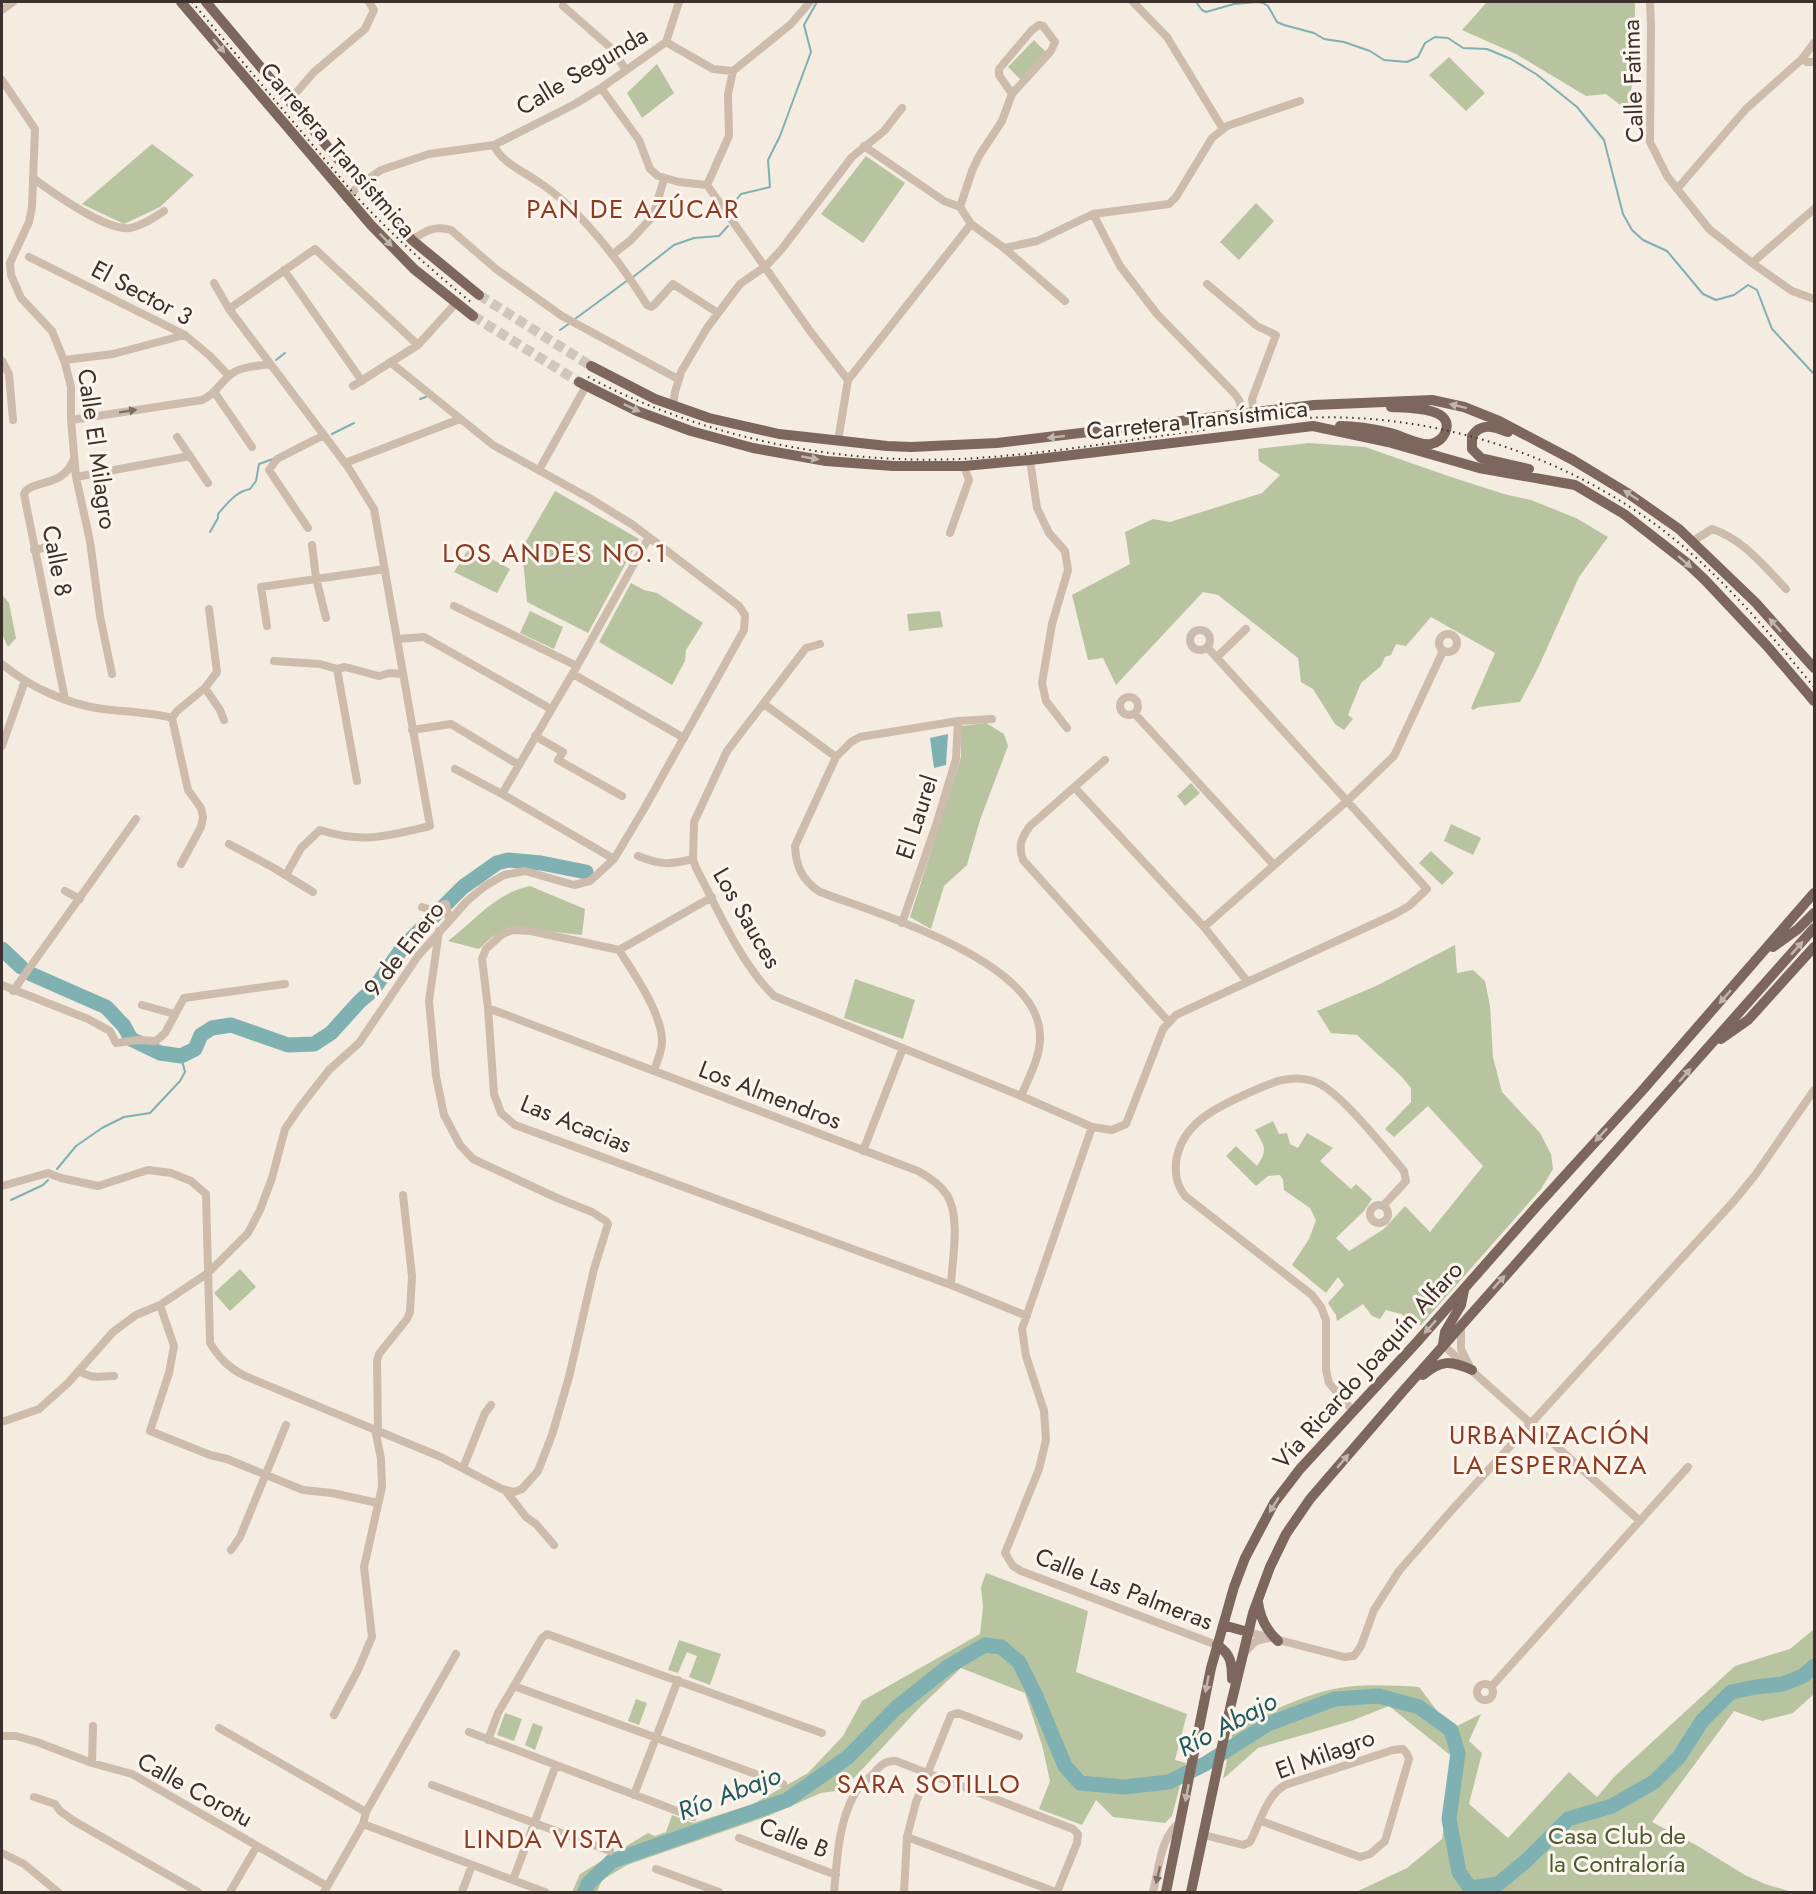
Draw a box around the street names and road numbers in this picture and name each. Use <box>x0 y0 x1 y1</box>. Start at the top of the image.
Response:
street label: Calle Segunda <box>509 17 654 124</box>
street label: Calle Fatima <box>1613 19 1652 143</box>
street label: Carretera Transístmica <box>252 54 425 245</box>
street label: El Sector 3 <box>85 251 199 334</box>
street label: Calle El Milagro <box>69 366 126 532</box>
street label: Carretera Transístmica <box>1084 390 1309 449</box>
street label: Calle 8 <box>33 522 82 599</box>
street label: El Laurel <box>886 770 947 863</box>
street label: Los Sauces <box>704 861 790 975</box>
street label: 9 de Enero <box>355 893 452 1004</box>
street label: Los Almendros <box>694 1051 847 1138</box>
street label: Las Acacias <box>515 1085 637 1162</box>
street label: Vía Ricardo Joaquín Alfaro <box>1265 1253 1471 1476</box>
street label: Calle Las Palmeras <box>1030 1539 1218 1639</box>
street label: El Milagro <box>1270 1719 1379 1788</box>
street label: Calle Corotu <box>131 1743 259 1836</box>
street label: Calle B <box>754 1808 834 1867</box>

